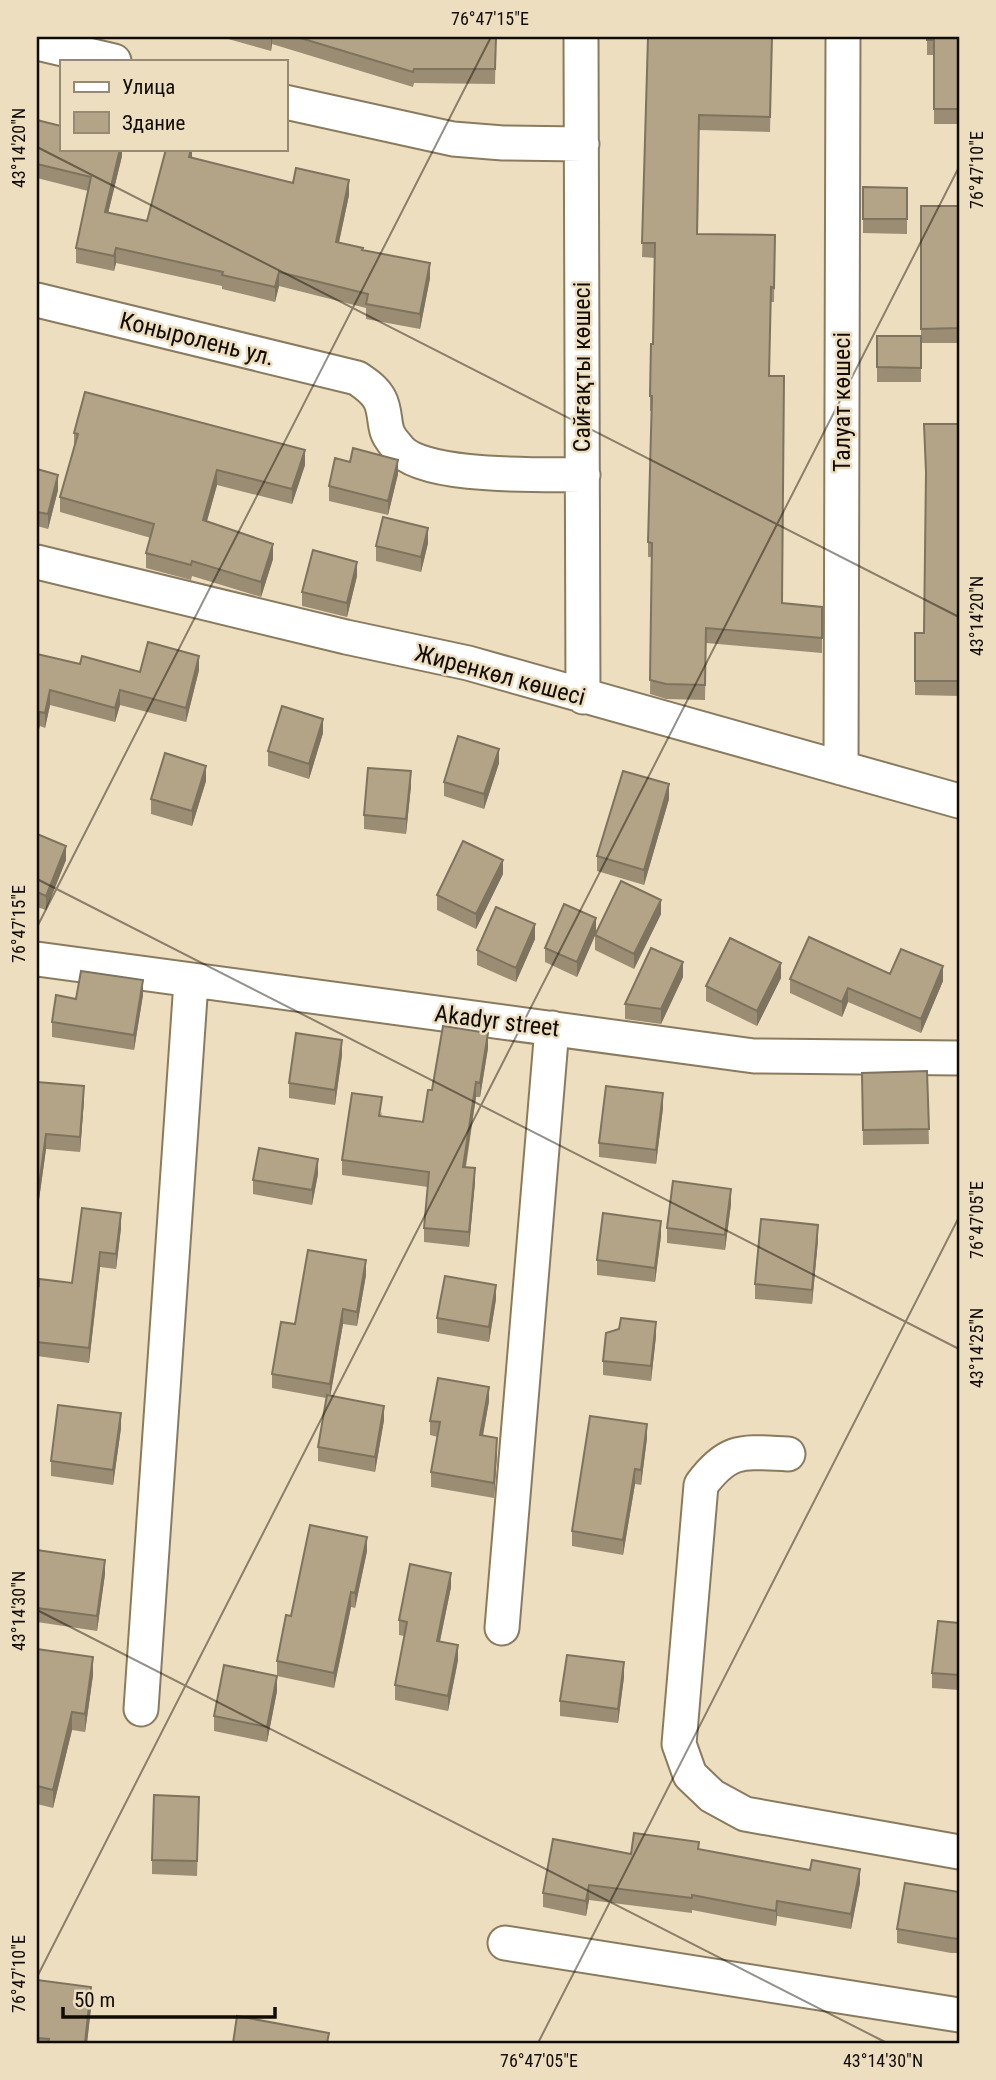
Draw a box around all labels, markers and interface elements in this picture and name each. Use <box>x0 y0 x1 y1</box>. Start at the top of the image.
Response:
text: 76°47'15"E <box>451 8 529 29</box>
legend <box>60 60 287 150</box>
text: Улица <box>122 75 175 99</box>
text: 43°14'20"N <box>8 108 29 188</box>
text: Здание <box>122 111 186 135</box>
text: 76°47'10"E <box>966 131 987 209</box>
street label: Сайғақты көшесі <box>568 282 596 452</box>
street label: Коныролень ул. <box>117 306 277 372</box>
street label: Талуат көшесі <box>828 332 856 472</box>
text: 43°14'20"N <box>966 576 987 656</box>
street label: Жиренкөл көшесі <box>412 639 588 711</box>
text: 76°47'15"E <box>8 885 29 963</box>
street label: Akadyr street <box>433 999 561 1043</box>
text: 76°47'05"E <box>966 1181 987 1259</box>
text: 43°14'25"N <box>966 1308 987 1388</box>
text: 43°14'30"N <box>8 1571 29 1651</box>
text: 76°47'10"E <box>8 1935 29 2013</box>
scale bar <box>63 1975 275 2019</box>
text: 50 m <box>74 1988 115 2012</box>
text: 76°47'05"E <box>500 2050 578 2071</box>
text: 43°14'30"N <box>843 2050 923 2071</box>

